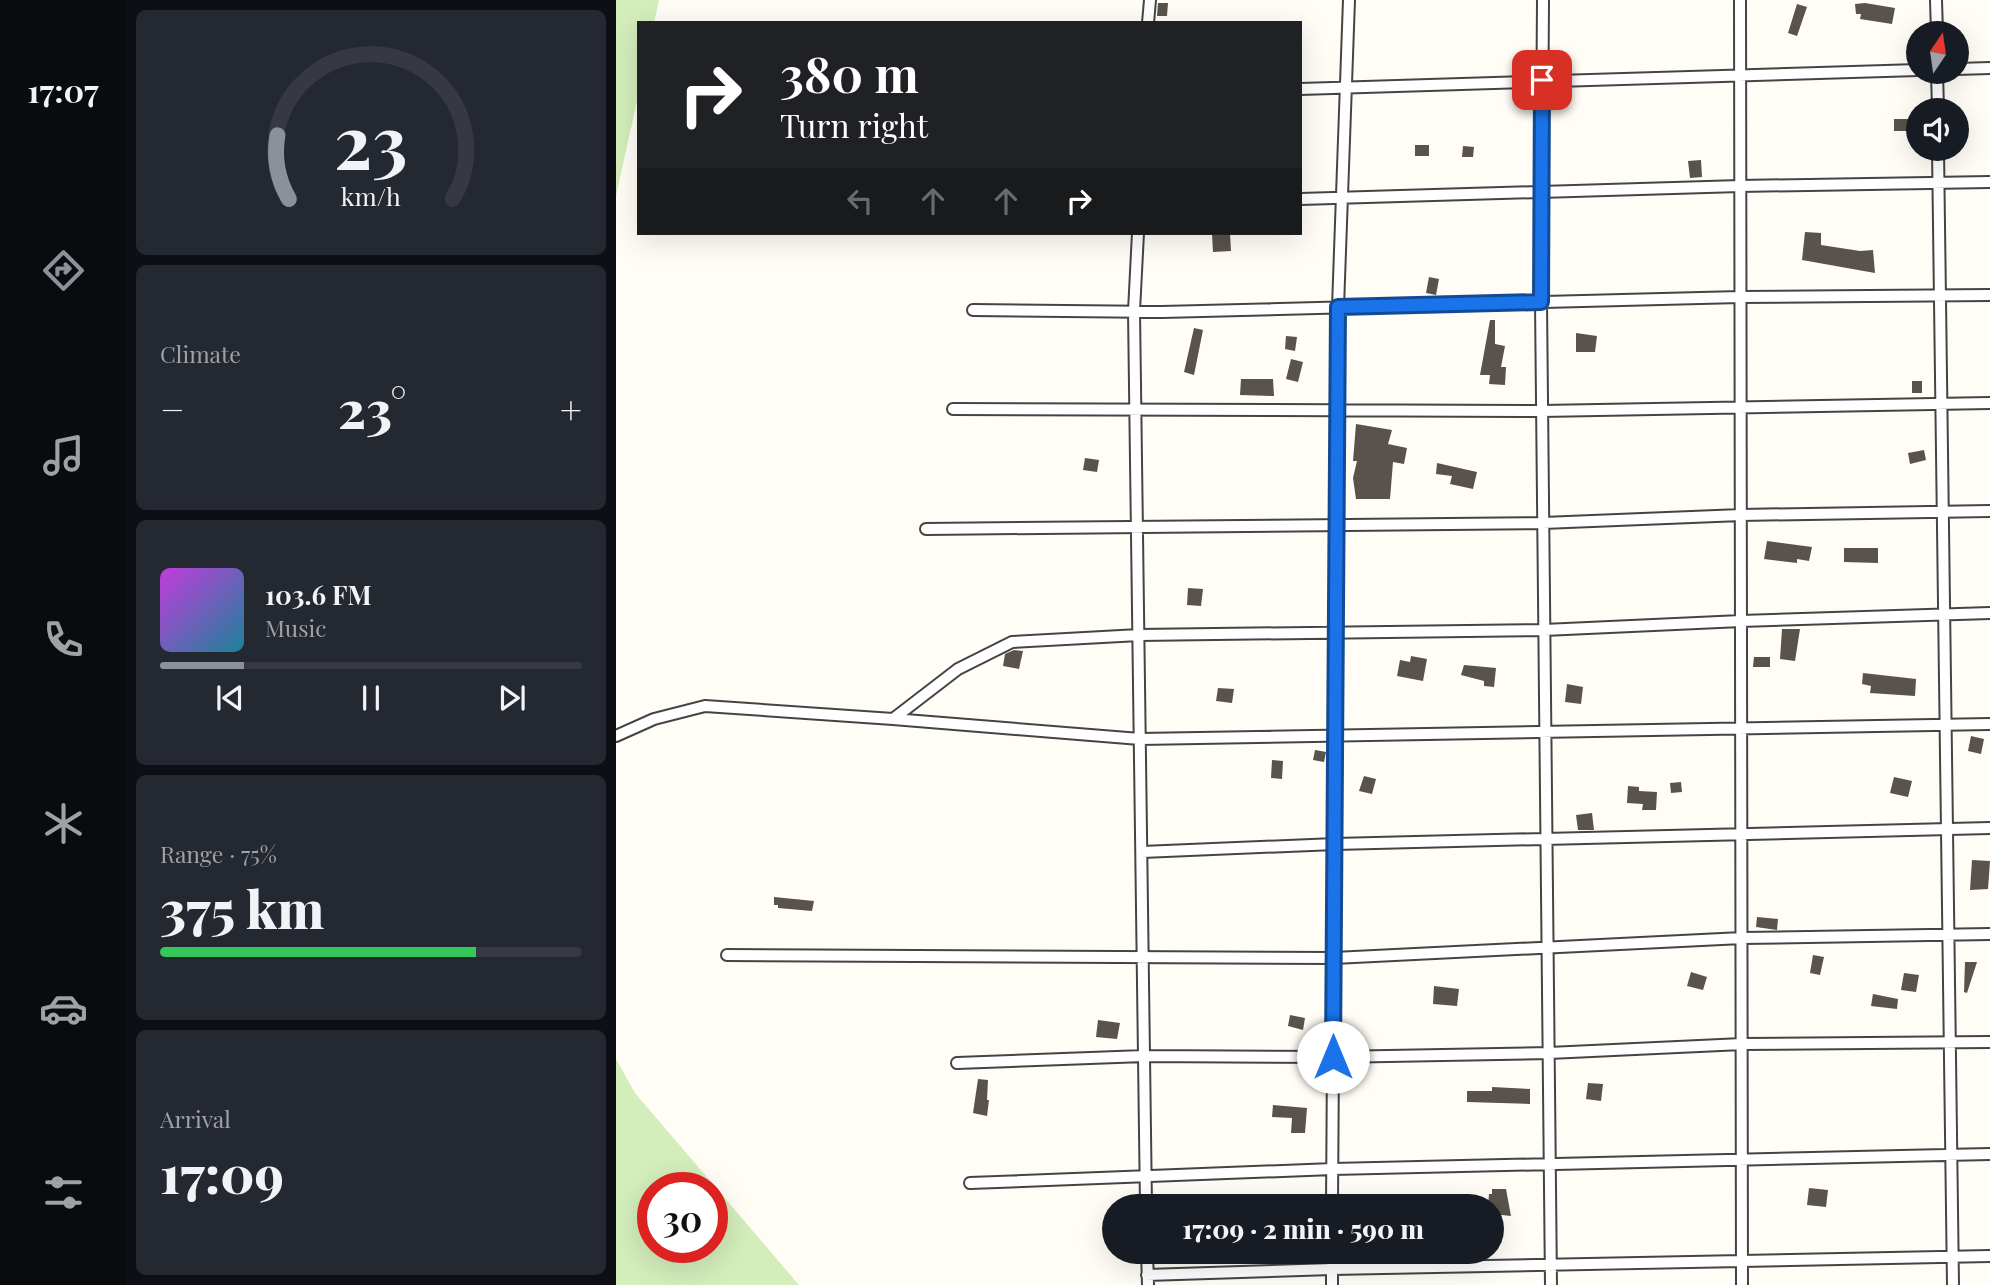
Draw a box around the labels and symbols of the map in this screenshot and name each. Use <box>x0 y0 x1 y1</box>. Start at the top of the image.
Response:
north arrow <box>1906 21 1969 84</box>
pin <box>1512 50 1572 110</box>
position arrow <box>1296 1020 1370 1094</box>
speed limit sign: 30 <box>637 1172 728 1263</box>

